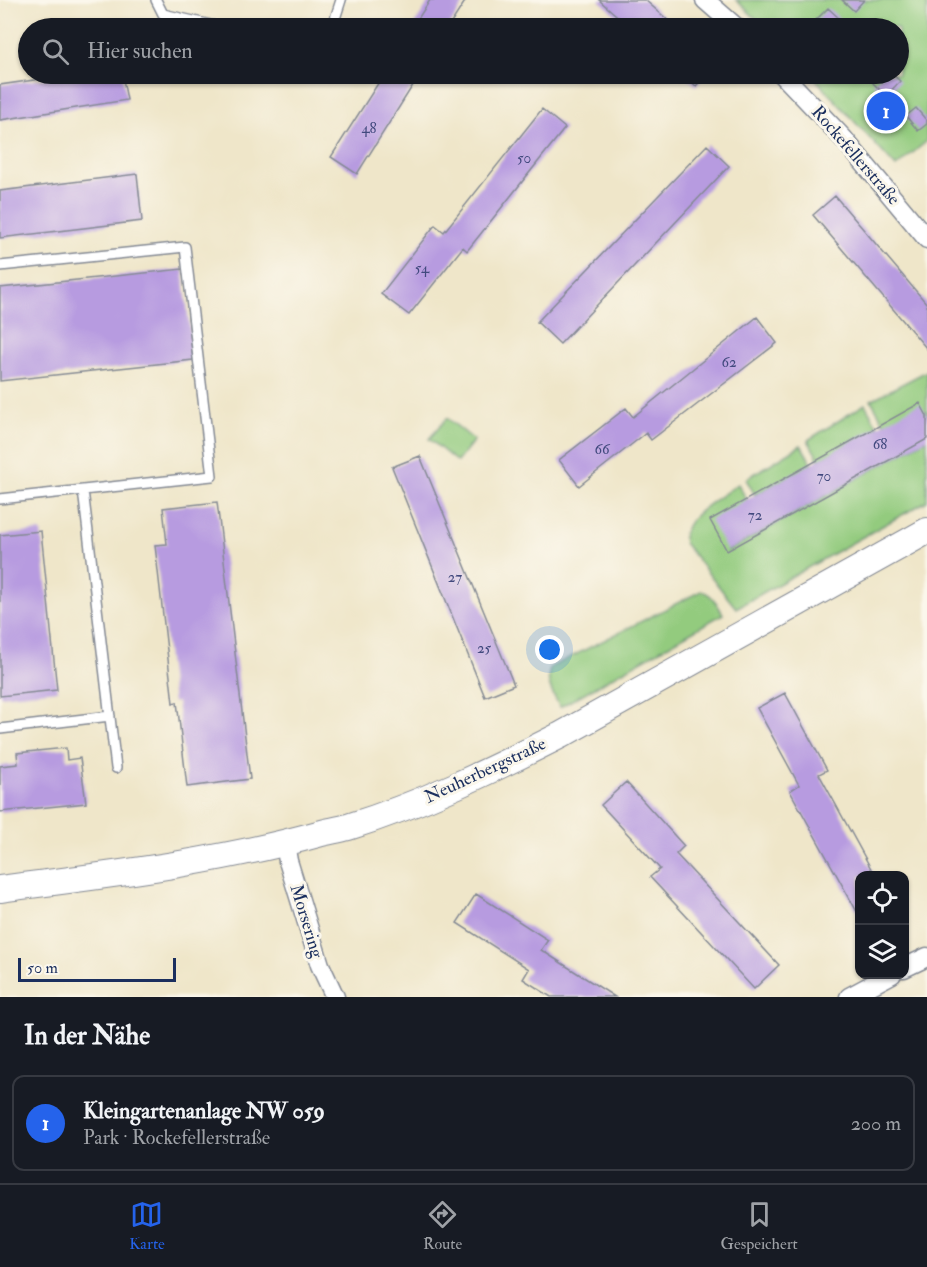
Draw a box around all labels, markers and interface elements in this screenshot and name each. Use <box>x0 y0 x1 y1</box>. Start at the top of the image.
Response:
search box <box>18 18 909 84</box>
icon: search <box>39 35 72 68</box>
text: Hier suchen <box>87 37 193 65</box>
pin: 1 <box>866 88 906 134</box>
street label: Rockefellerstraße <box>806 101 905 210</box>
house number: 48 <box>361 119 377 138</box>
house number: 50 <box>517 149 531 168</box>
house number: 54 <box>415 259 430 278</box>
house number: 62 <box>721 353 737 372</box>
house number: 68 <box>873 435 887 454</box>
house number: 66 <box>594 440 611 459</box>
house number: 70 <box>817 467 831 486</box>
house number: 72 <box>748 506 763 525</box>
house number: 27 <box>448 568 462 587</box>
your location <box>535 635 564 664</box>
house number: 25 <box>477 639 491 658</box>
street label: Neuherbergstraße <box>421 732 550 809</box>
map controls <box>855 871 909 979</box>
button: locate <box>855 871 909 925</box>
street label: Morsering <box>284 882 329 962</box>
button: layers <box>855 925 909 979</box>
scale bar <box>18 955 176 982</box>
text: 50 m <box>27 958 58 978</box>
text: In der Nähe <box>24 1020 150 1052</box>
text: Kleingartenanlage NW 059 <box>83 1097 325 1125</box>
text: 1 <box>42 1111 49 1136</box>
text: 200 m <box>851 1111 901 1136</box>
text: Park · Rockefellerstraße <box>83 1125 270 1150</box>
tab: Karte <box>129 1198 165 1254</box>
tab: Route <box>423 1198 462 1254</box>
tab: Gespeichert <box>721 1198 798 1254</box>

